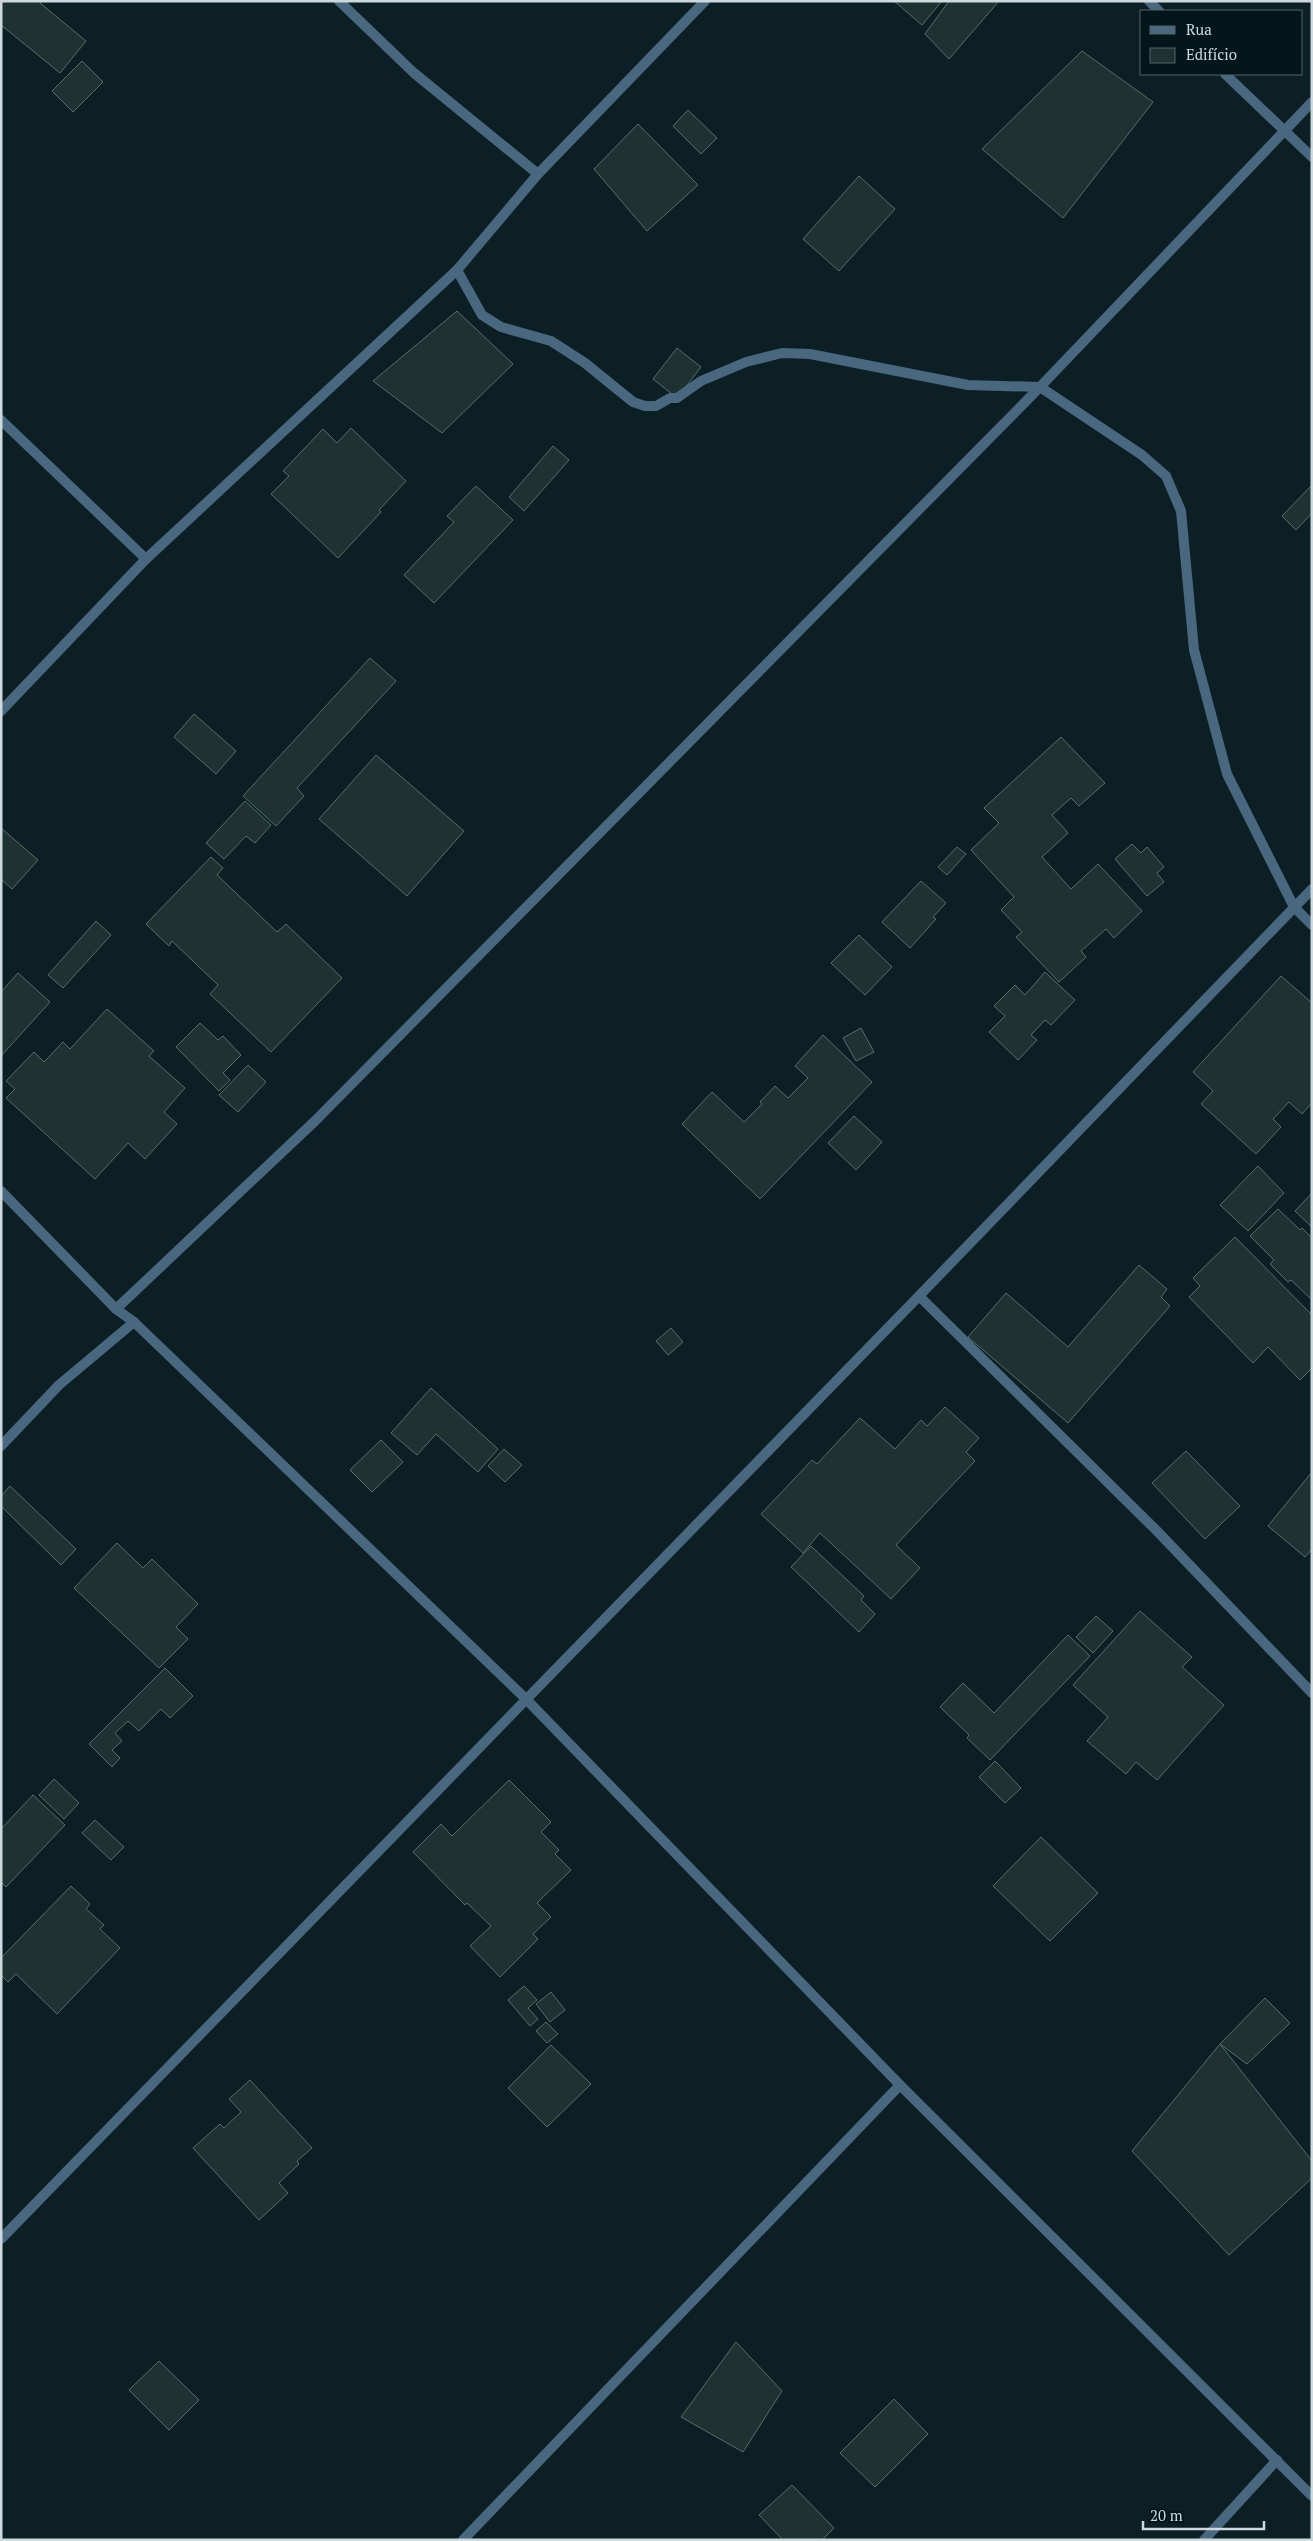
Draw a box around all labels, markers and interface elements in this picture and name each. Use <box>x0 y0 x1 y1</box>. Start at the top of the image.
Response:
legend <box>1140 10 1303 75</box>
text: Rua <box>1186 19 1212 39</box>
text: Edifício <box>1186 44 1237 64</box>
scale bar <box>1143 2498 1264 2530</box>
text: 20 m <box>1150 2505 1183 2525</box>

